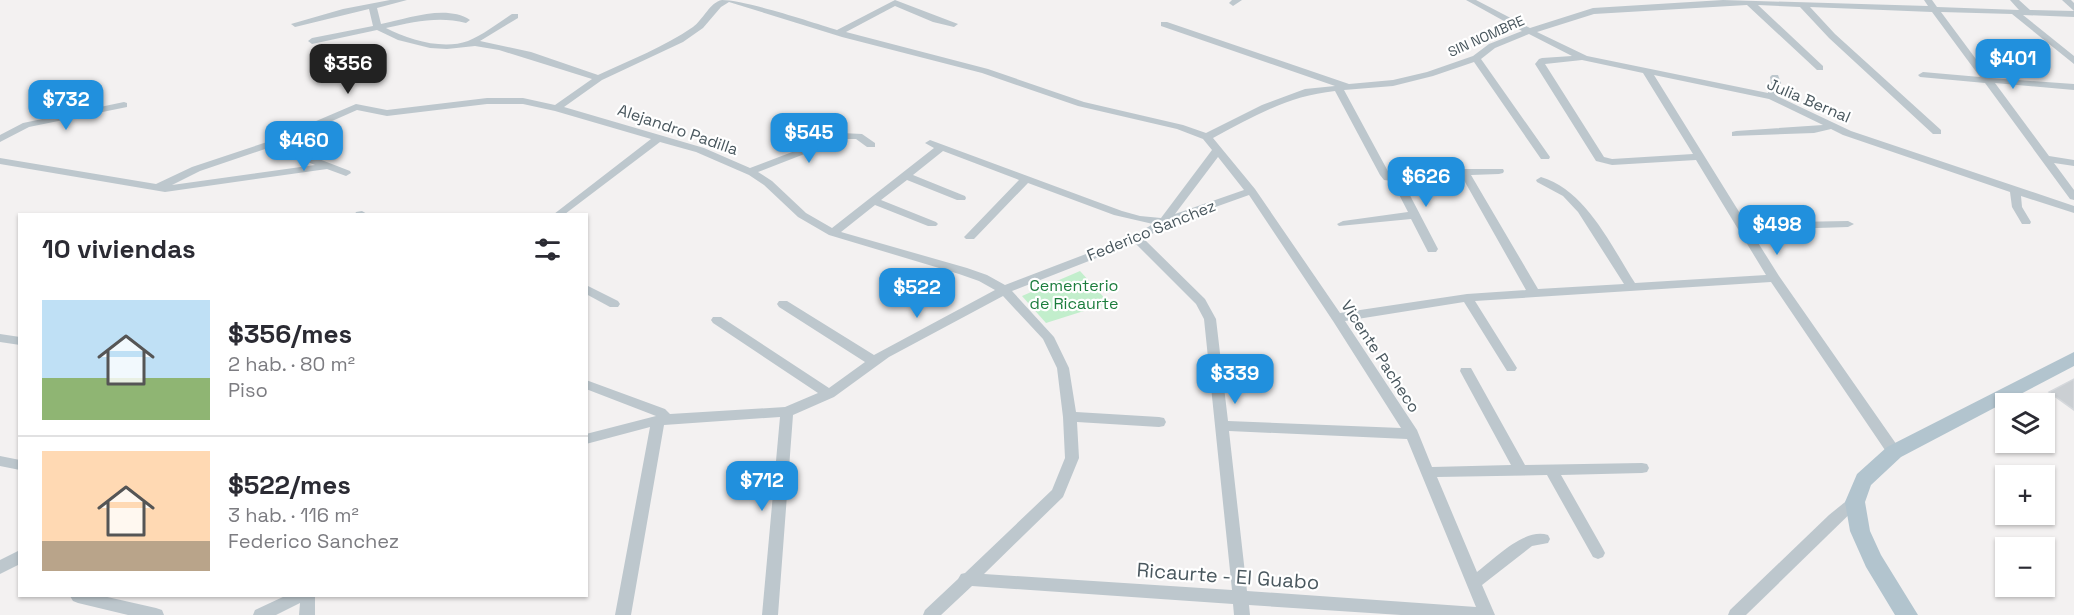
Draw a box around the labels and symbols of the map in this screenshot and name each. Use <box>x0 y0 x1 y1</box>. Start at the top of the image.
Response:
street label: SIN NOMBRE <box>1445 11 1527 61</box>
pin: $401 <box>1977 39 2049 90</box>
pin: $356 <box>312 44 384 95</box>
street label: Julia Bernal <box>1764 73 1854 128</box>
pin: $732 <box>30 80 102 131</box>
street label: Alejandro Padilla <box>615 99 741 160</box>
pin: $545 <box>773 113 845 164</box>
pin: $460 <box>268 121 340 172</box>
pin: $626 <box>1390 157 1462 208</box>
street label: Federico Sanchez <box>1084 195 1219 266</box>
pin: $498 <box>1741 205 1813 256</box>
pin: $522 <box>881 268 953 319</box>
park label: Cementerio de Ricaurte <box>1030 275 1118 314</box>
street label: Vicente Pacheco <box>1336 296 1425 416</box>
pin: $339 <box>1199 354 1271 405</box>
pin: $712 <box>726 461 798 512</box>
street label: Ricaurte - El Guabo <box>1136 557 1320 595</box>

